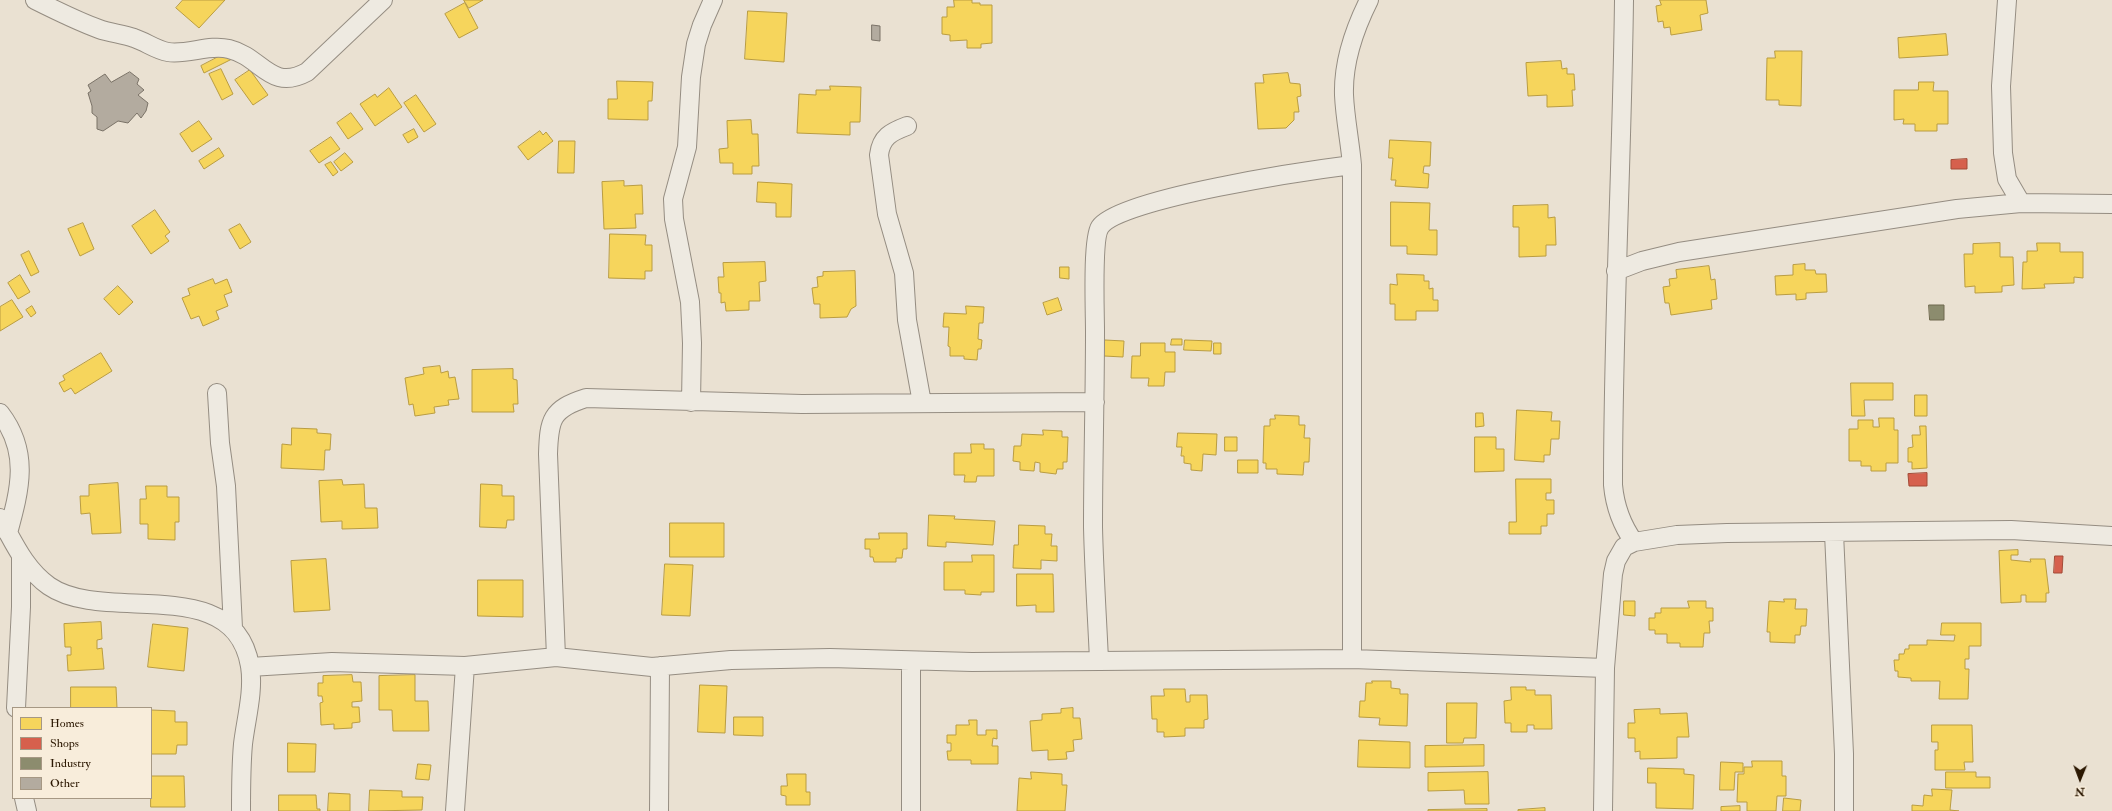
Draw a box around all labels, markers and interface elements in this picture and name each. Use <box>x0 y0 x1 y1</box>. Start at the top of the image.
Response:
legend <box>12 707 152 799</box>
text: Homes <box>50 716 84 731</box>
text: Shops <box>50 736 79 751</box>
text: Industry <box>50 756 91 771</box>
north arrow <box>2060 759 2100 799</box>
text: Other <box>50 776 79 791</box>
text: N <box>2075 785 2085 798</box>

